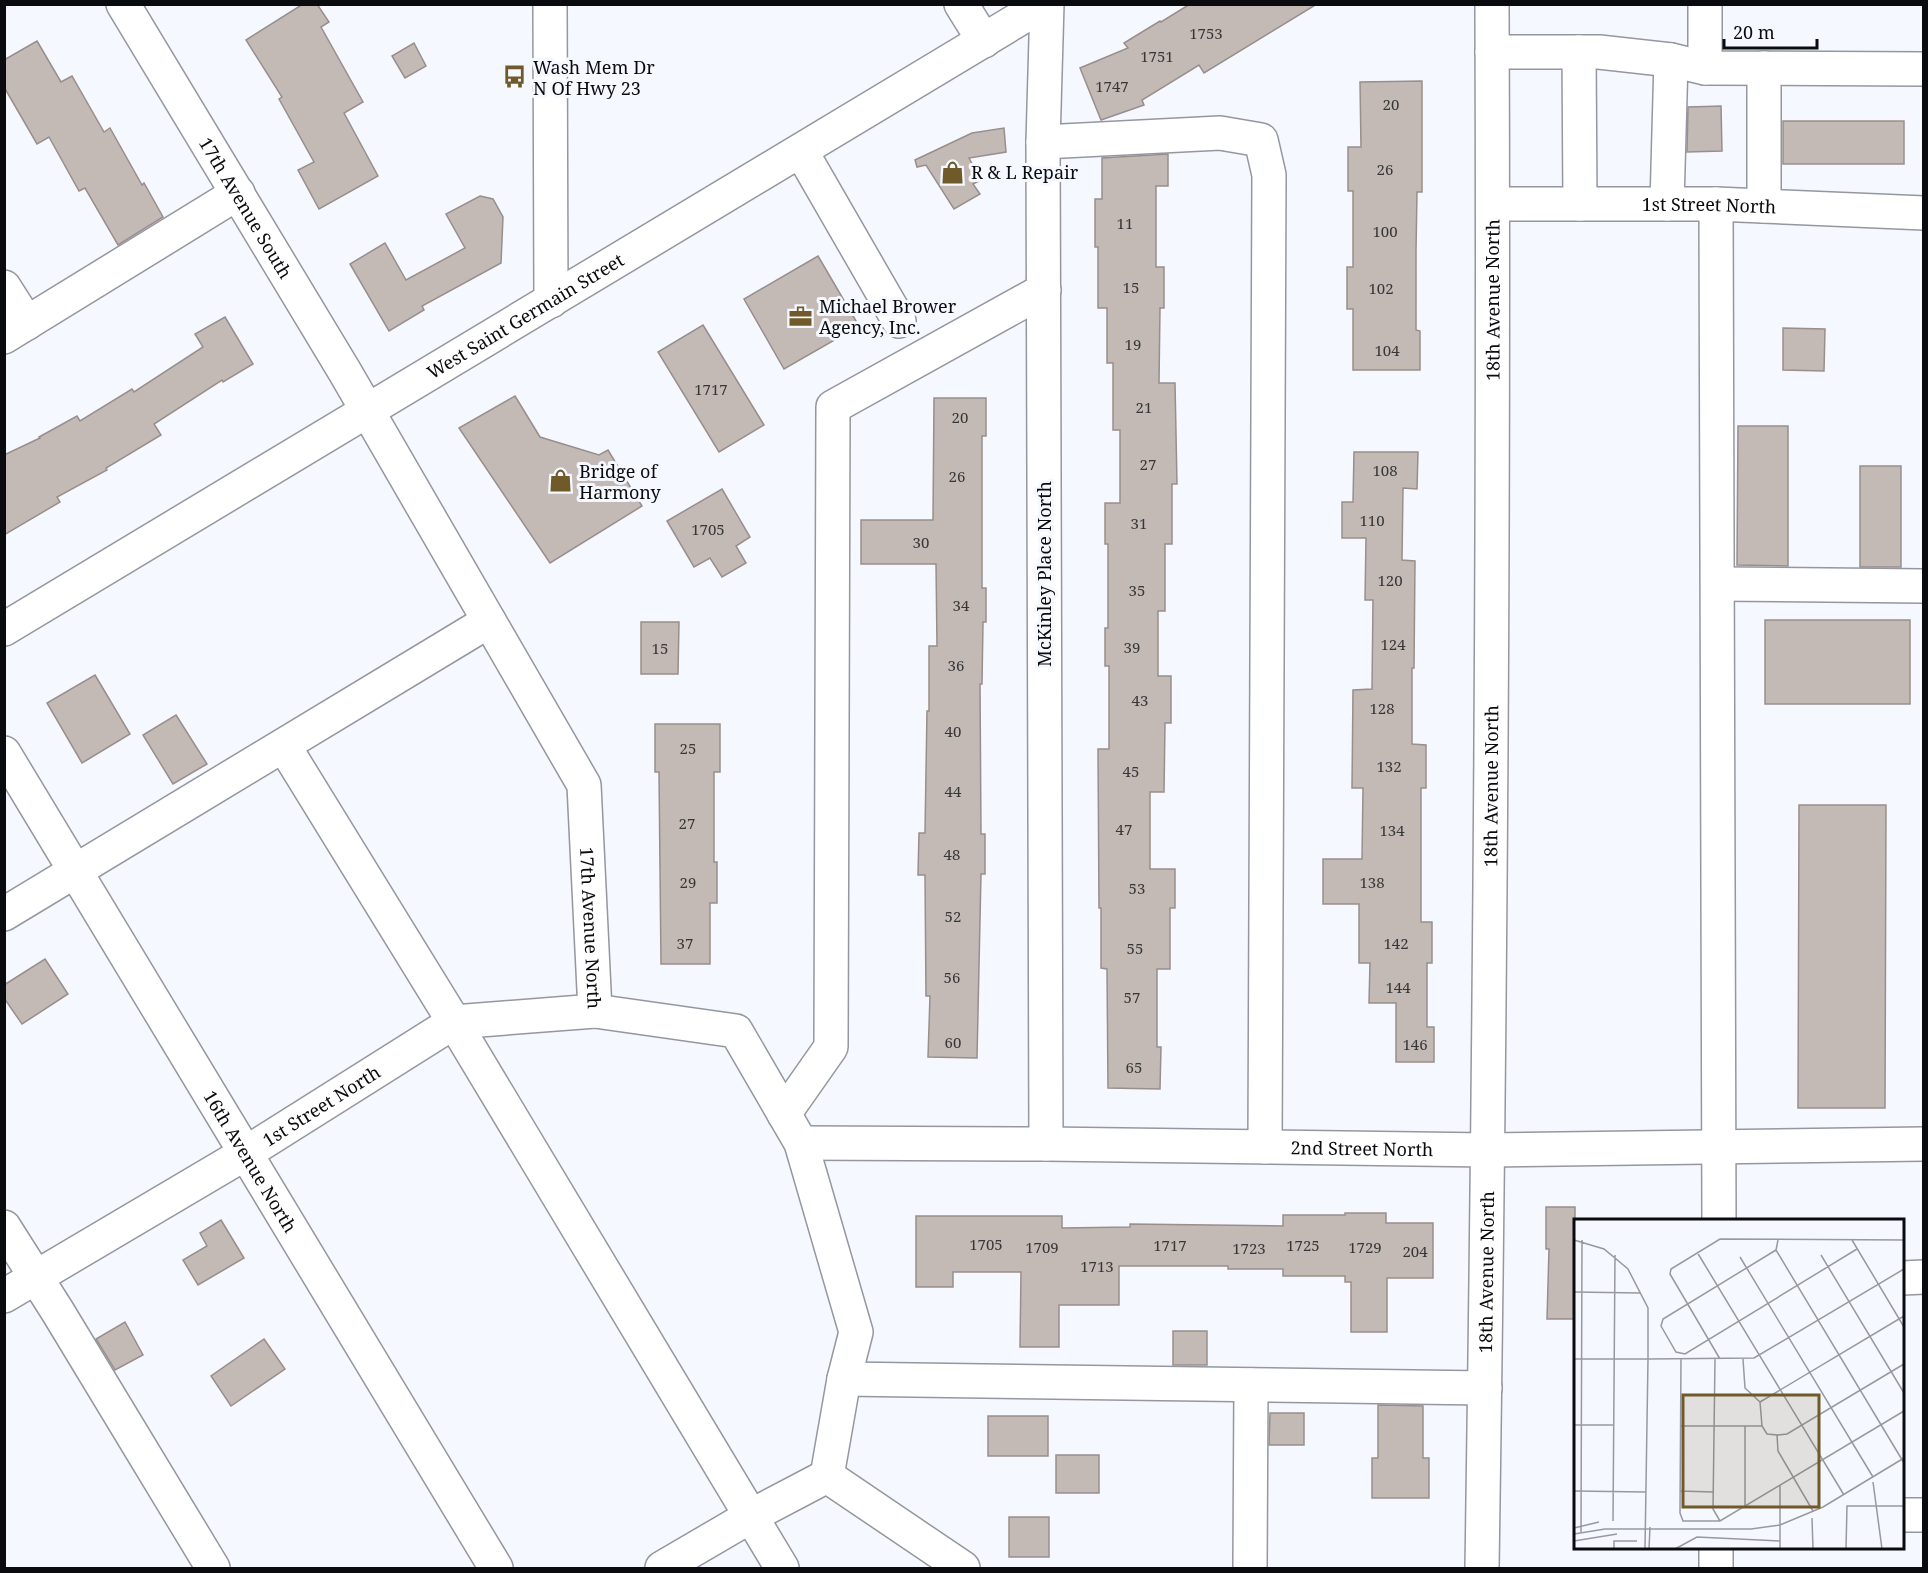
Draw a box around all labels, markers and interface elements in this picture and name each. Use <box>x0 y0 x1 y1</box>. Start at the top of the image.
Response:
scale bar <box>1724 12 1817 50</box>
text: 20 m <box>1733 20 1775 44</box>
house number: 1753 <box>1189 23 1223 43</box>
house number: 1751 <box>1140 46 1174 66</box>
place label: Wash Mem Dr N Of Hwy 23 <box>533 55 655 100</box>
bus stop icon: Wash Mem Dr N Of Hwy 23 <box>502 64 528 90</box>
house number: 1747 <box>1095 76 1129 96</box>
house number: 20 <box>1383 94 1399 114</box>
street label: 17th Avenue South <box>194 133 298 283</box>
shop icon: R & L Repair <box>940 159 966 185</box>
house number: 26 <box>1377 159 1393 179</box>
place label: R & L Repair <box>971 160 1079 184</box>
street label: 1st Street North <box>1642 192 1777 219</box>
house number: 11 <box>1117 213 1133 233</box>
street label: 18th Avenue North <box>1480 219 1505 381</box>
house number: 100 <box>1372 221 1398 241</box>
street label: West Saint Germain Street <box>422 247 628 384</box>
house number: 15 <box>1123 277 1139 297</box>
house number: 102 <box>1368 278 1394 298</box>
place label: Michael Brower Agency, Inc. <box>819 294 957 339</box>
office icon: Michael Brower Agency, Inc. <box>788 303 814 329</box>
house number: 19 <box>1125 334 1141 354</box>
house number: 104 <box>1374 340 1400 360</box>
house number: 1717 <box>694 379 728 399</box>
house number: 21 <box>1136 397 1152 417</box>
house number: 20 <box>952 407 968 427</box>
house number: 27 <box>1140 454 1156 474</box>
place label: Bridge of Harmony <box>579 459 662 504</box>
house number: 108 <box>1372 460 1398 480</box>
house number: 26 <box>949 466 965 486</box>
shop icon: Bridge of Harmony <box>548 468 574 494</box>
street label: McKinley Place North <box>1032 481 1056 667</box>
house number: 110 <box>1359 510 1385 530</box>
house number: 31 <box>1131 513 1147 533</box>
house number: 1705 <box>691 519 725 539</box>
house number: 30 <box>913 532 929 552</box>
house number: 120 <box>1377 570 1403 590</box>
house number: 35 <box>1129 580 1145 600</box>
house number: 34 <box>953 595 970 615</box>
house number: 124 <box>1380 634 1406 654</box>
house number: 39 <box>1124 637 1140 657</box>
house number: 15 <box>652 638 668 658</box>
house number: 36 <box>948 655 964 675</box>
house number: 43 <box>1132 690 1148 710</box>
house number: 128 <box>1369 698 1395 718</box>
street label: 18th Avenue North <box>1478 705 1503 867</box>
house number: 40 <box>945 721 961 741</box>
house number: 25 <box>680 738 696 758</box>
house number: 132 <box>1376 756 1402 776</box>
house number: 45 <box>1123 761 1139 781</box>
house number: 44 <box>945 781 962 801</box>
house number: 27 <box>679 813 695 833</box>
house number: 47 <box>1116 819 1132 839</box>
house number: 134 <box>1379 820 1405 840</box>
house number: 48 <box>944 844 960 864</box>
street label: 17th Avenue North <box>575 846 607 1009</box>
house number: 29 <box>680 872 696 892</box>
house number: 138 <box>1359 872 1385 892</box>
house number: 53 <box>1129 878 1145 898</box>
house number: 52 <box>945 906 961 926</box>
house number: 37 <box>677 933 693 953</box>
house number: 142 <box>1383 933 1409 953</box>
house number: 55 <box>1127 938 1143 958</box>
house number: 56 <box>944 967 960 987</box>
house number: 144 <box>1385 977 1411 997</box>
house number: 57 <box>1124 987 1140 1007</box>
house number: 60 <box>945 1032 961 1052</box>
house number: 146 <box>1402 1034 1428 1054</box>
house number: 65 <box>1126 1057 1142 1077</box>
street label: 1st Street North <box>258 1060 385 1152</box>
street label: 16th Avenue North <box>198 1086 303 1237</box>
street label: 2nd Street North <box>1290 1135 1434 1161</box>
street label: 18th Avenue North <box>1473 1191 1499 1353</box>
inset map <box>1574 1219 1904 1549</box>
house number: 1705 <box>969 1234 1003 1254</box>
house number: 1717 <box>1153 1235 1187 1255</box>
house number: 1725 <box>1286 1235 1320 1255</box>
house number: 1709 <box>1025 1237 1059 1257</box>
house number: 1729 <box>1348 1237 1382 1257</box>
house number: 1723 <box>1232 1238 1266 1258</box>
house number: 204 <box>1402 1241 1428 1261</box>
house number: 1713 <box>1080 1256 1114 1276</box>

